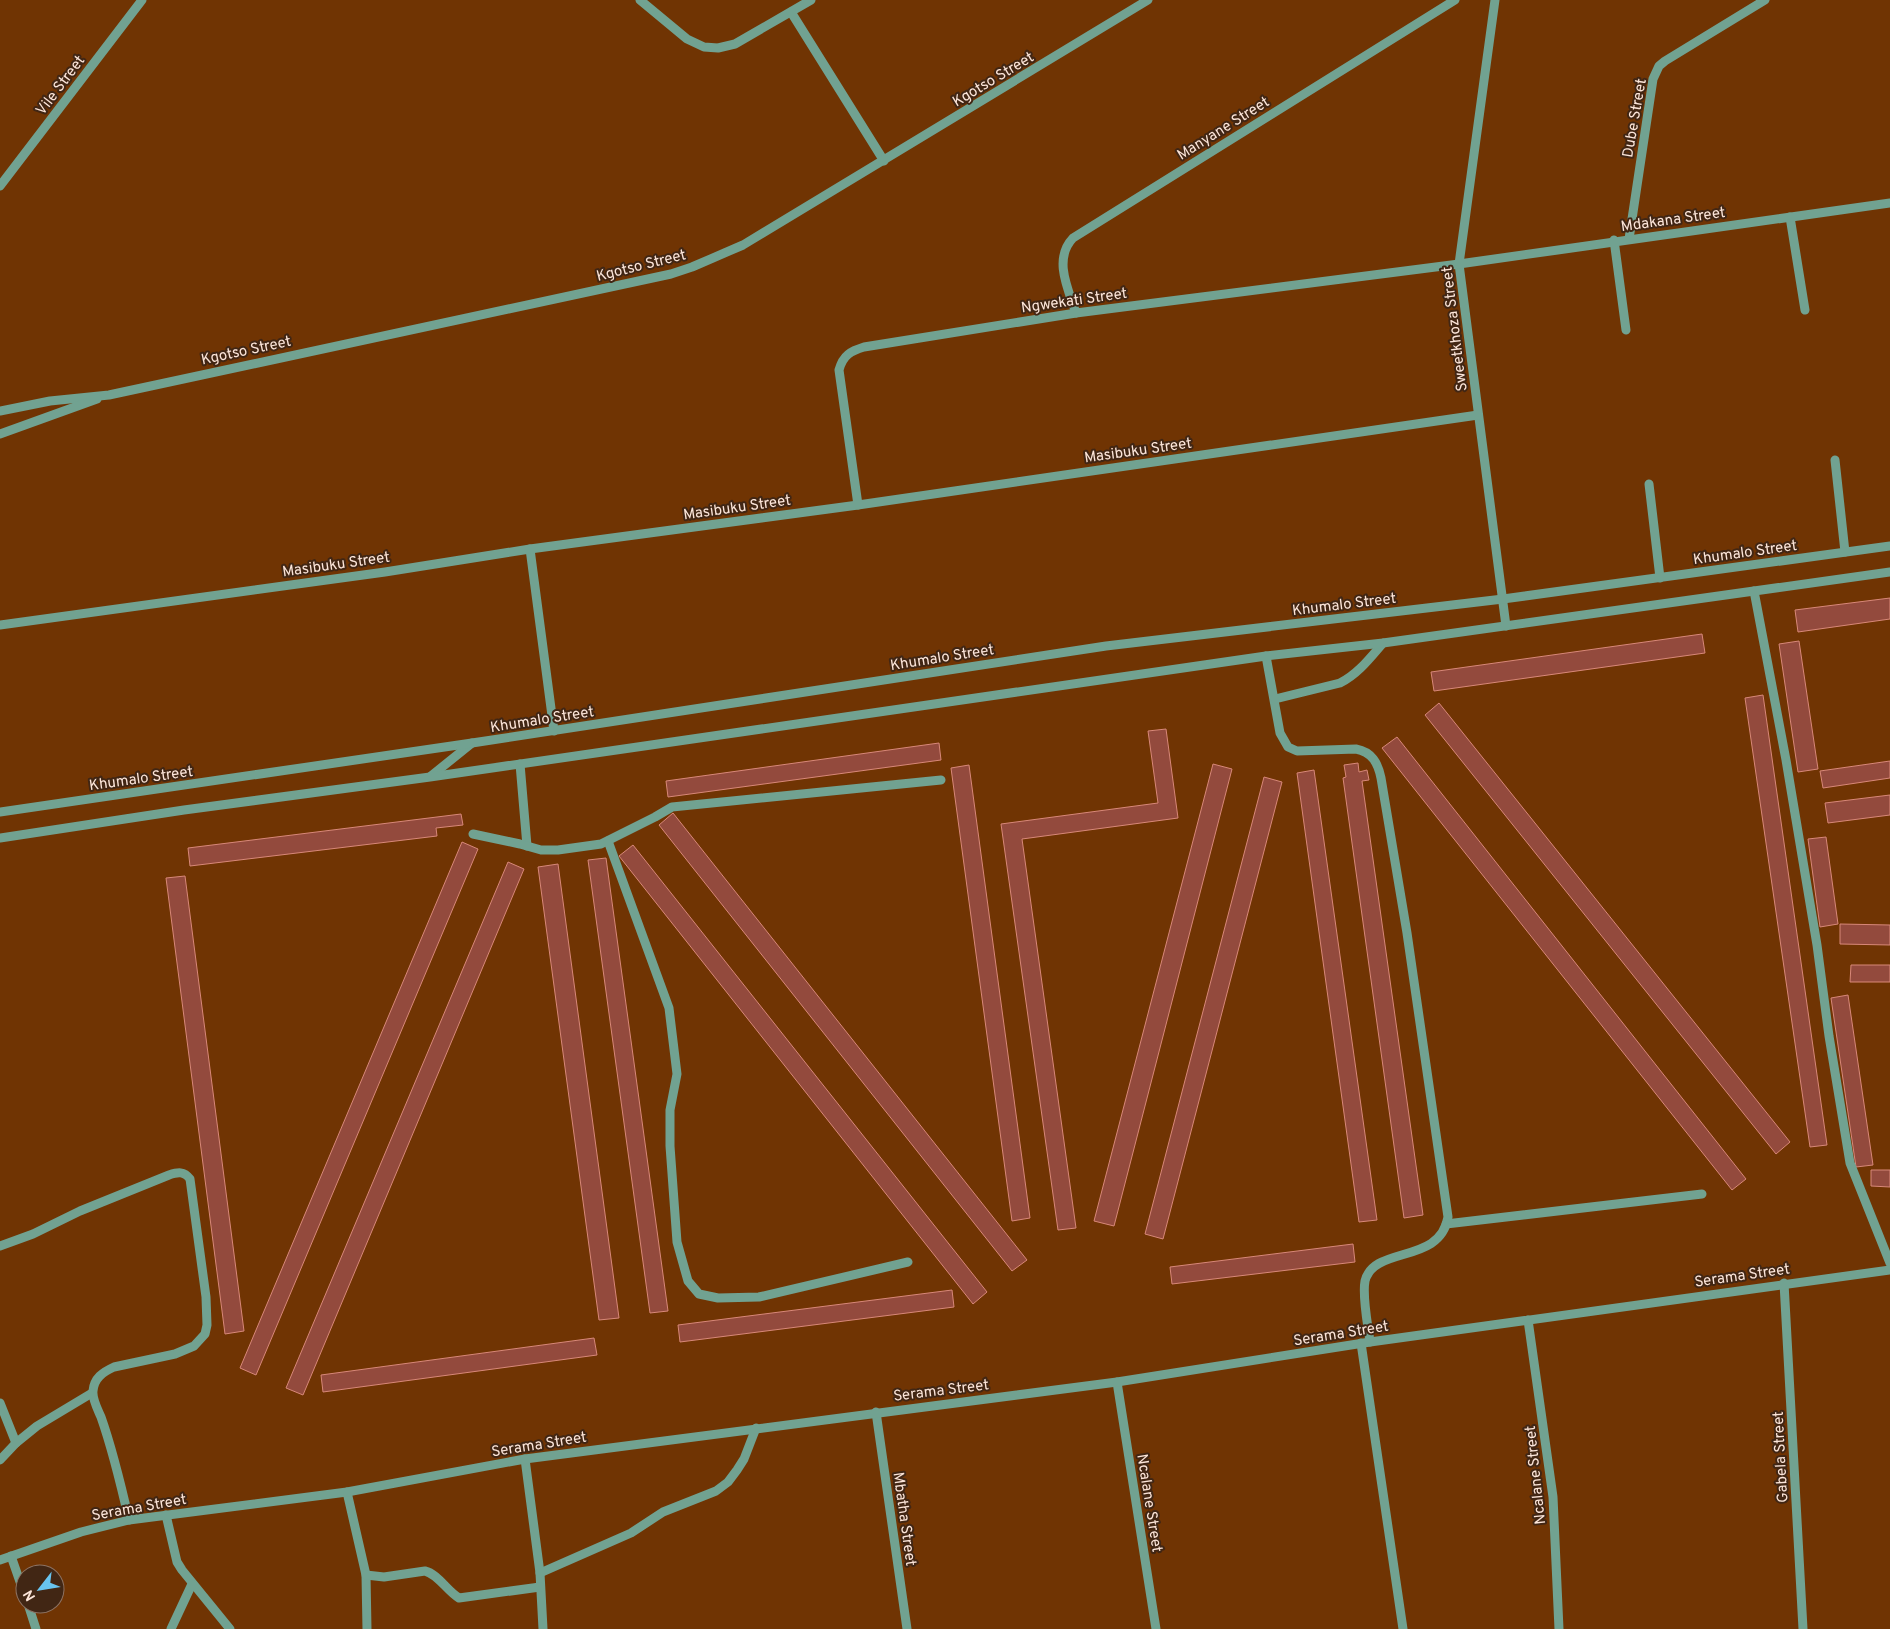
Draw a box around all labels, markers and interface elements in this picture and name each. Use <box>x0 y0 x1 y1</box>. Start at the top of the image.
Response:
street label: Kgotso Street <box>950 49 1038 112</box>
street label: Vile Street <box>32 52 90 120</box>
street label: Dube Street <box>1619 77 1652 159</box>
street label: Manyane Street <box>1174 93 1274 165</box>
street label: Mdakana Street <box>1620 204 1727 237</box>
street label: Kgotso Street <box>595 246 688 287</box>
street label: Sweetkhoza Street <box>1438 265 1473 392</box>
street label: Ngwekati Street <box>1020 285 1129 318</box>
street label: Kgotso Street <box>199 333 293 370</box>
street label: Masibuku Street <box>1083 435 1193 468</box>
street label: Masibuku Street <box>682 492 792 525</box>
street label: Khumalo Street <box>1692 537 1798 570</box>
street label: Masibuku Street <box>281 549 391 582</box>
street label: Khumalo Street <box>1291 590 1397 621</box>
street label: Khumalo Street <box>889 641 995 676</box>
street label: Khumalo Street <box>489 703 595 738</box>
street label: Khumalo Street <box>88 763 194 796</box>
street label: Serama Street <box>1693 1260 1791 1293</box>
street label: Serama Street <box>1292 1318 1390 1351</box>
street label: Serama Street <box>892 1376 990 1407</box>
street label: Gabela Street <box>1770 1411 1793 1503</box>
street label: Ncalane Street <box>1522 1424 1551 1525</box>
street label: Serama Street <box>490 1429 588 1462</box>
street label: Ncalane Street <box>1131 1453 1166 1554</box>
street label: Mbatha Street <box>887 1471 920 1568</box>
street label: Serama Street <box>90 1491 188 1526</box>
north arrow <box>15 1564 65 1614</box>
text: N <box>20 1586 40 1604</box>

